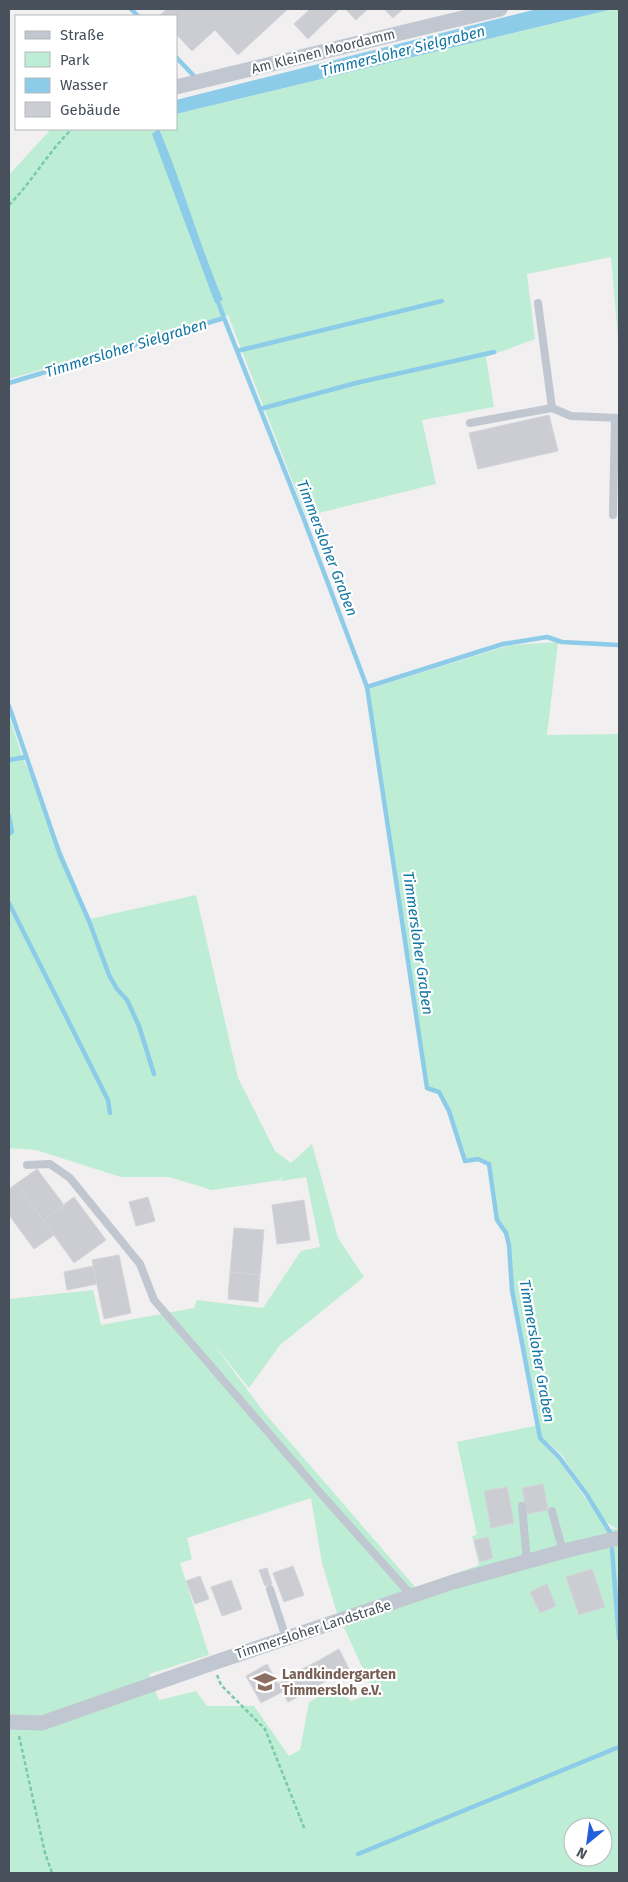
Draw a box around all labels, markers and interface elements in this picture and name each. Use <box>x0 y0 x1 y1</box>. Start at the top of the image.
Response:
legend <box>15 15 178 130</box>
water label: Timmersloher Sielgraben <box>319 22 487 80</box>
street label: Am Kleinen Moordamm <box>249 25 397 78</box>
text: Straße <box>60 26 104 44</box>
text: Park <box>60 51 90 69</box>
text: Wasser <box>60 76 108 94</box>
text: Gebäude <box>60 101 120 119</box>
water label: Timmersloher Sielgraben <box>43 315 209 381</box>
water label: Timmersloher Graben <box>293 477 361 619</box>
water label: Timmersloher Graben <box>399 870 437 1016</box>
water label: Timmersloher Graben <box>516 1278 558 1424</box>
street label: Timmersloher Landstraße <box>233 1596 393 1663</box>
place label: Landkindergarten Timmersloh e.V. <box>282 1666 396 1699</box>
school or university icon: Landkindergarten Timmersloh e.V. <box>252 1669 278 1695</box>
north arrow <box>563 1817 613 1867</box>
text: N <box>574 1843 590 1863</box>

